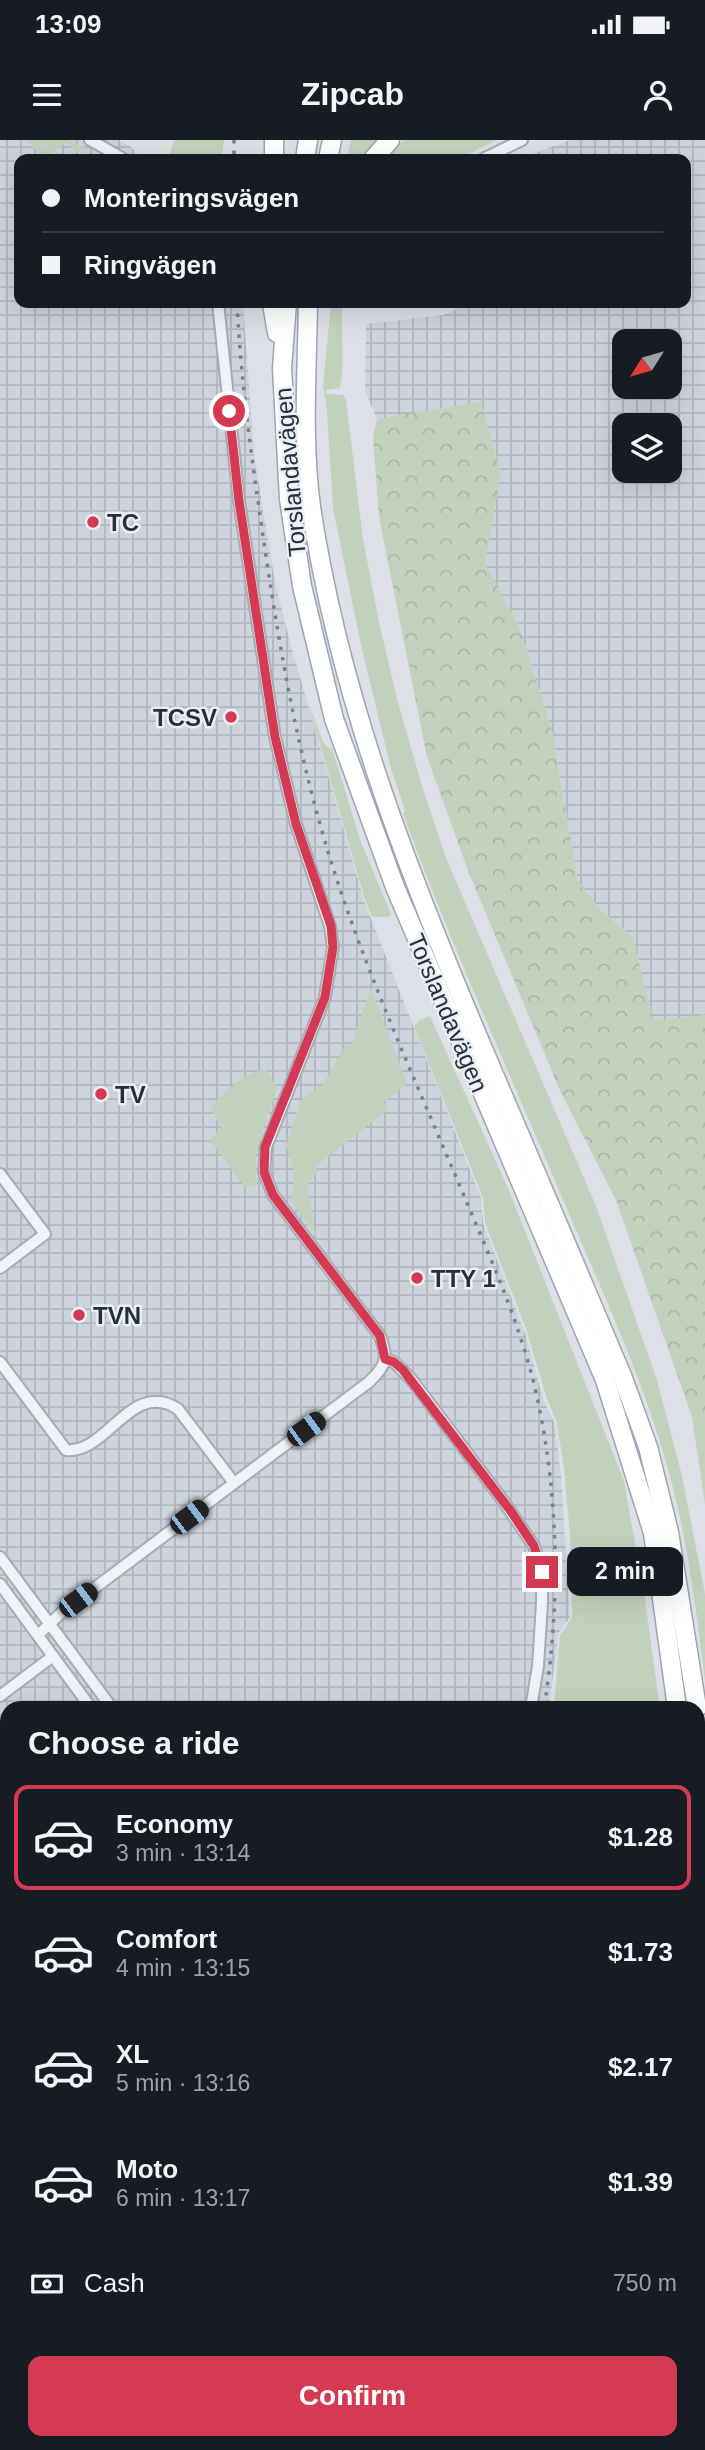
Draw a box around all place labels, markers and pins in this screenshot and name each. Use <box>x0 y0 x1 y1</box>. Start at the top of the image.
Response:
place label: TC <box>107 509 139 536</box>
marker: TC <box>85 514 101 530</box>
place label: TCSV <box>153 704 217 731</box>
marker: TCSV <box>223 709 239 725</box>
place label: TV <box>115 1081 146 1108</box>
marker: TV <box>93 1086 109 1102</box>
place label: TTY 1 <box>431 1265 496 1292</box>
marker: TTY 1 <box>409 1270 425 1286</box>
place label: TVN <box>93 1302 141 1329</box>
marker: TVN <box>71 1307 87 1323</box>

